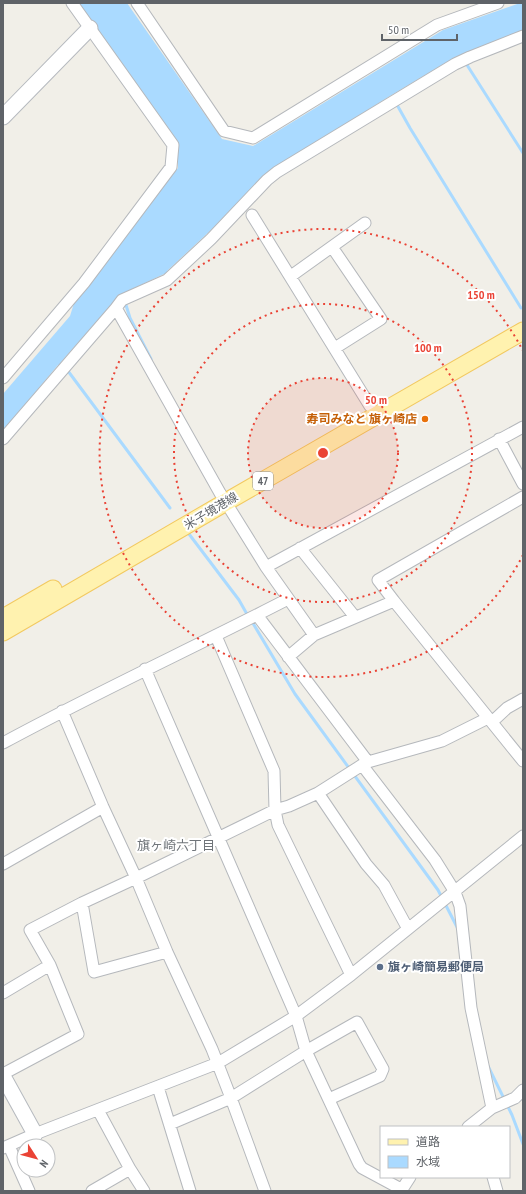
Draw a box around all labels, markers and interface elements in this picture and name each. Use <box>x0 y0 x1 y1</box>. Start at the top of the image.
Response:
scale bar <box>382 16 457 42</box>
text: 50 m <box>388 22 409 37</box>
text: 150 m <box>467 287 495 302</box>
text: 100 m <box>414 340 442 355</box>
text: 50 m <box>365 392 387 407</box>
place label: 寿司みなと 旗ヶ崎店 <box>307 411 417 426</box>
marker: 寿司みなと 旗ヶ崎店 <box>420 414 430 424</box>
centre of rings <box>316 446 330 460</box>
road number: 47 <box>253 472 273 490</box>
street label: 米子境港線 <box>181 489 240 532</box>
district label: 旗ヶ崎六丁目 <box>137 837 215 854</box>
place label: 旗ヶ崎簡易郵便局 <box>388 959 484 974</box>
marker: 旗ヶ崎簡易郵便局 <box>375 962 385 972</box>
legend <box>380 1126 510 1178</box>
text: 道路 <box>416 1134 440 1149</box>
north arrow <box>16 1138 56 1178</box>
text: 水域 <box>416 1154 440 1169</box>
text: N <box>37 1157 52 1170</box>

